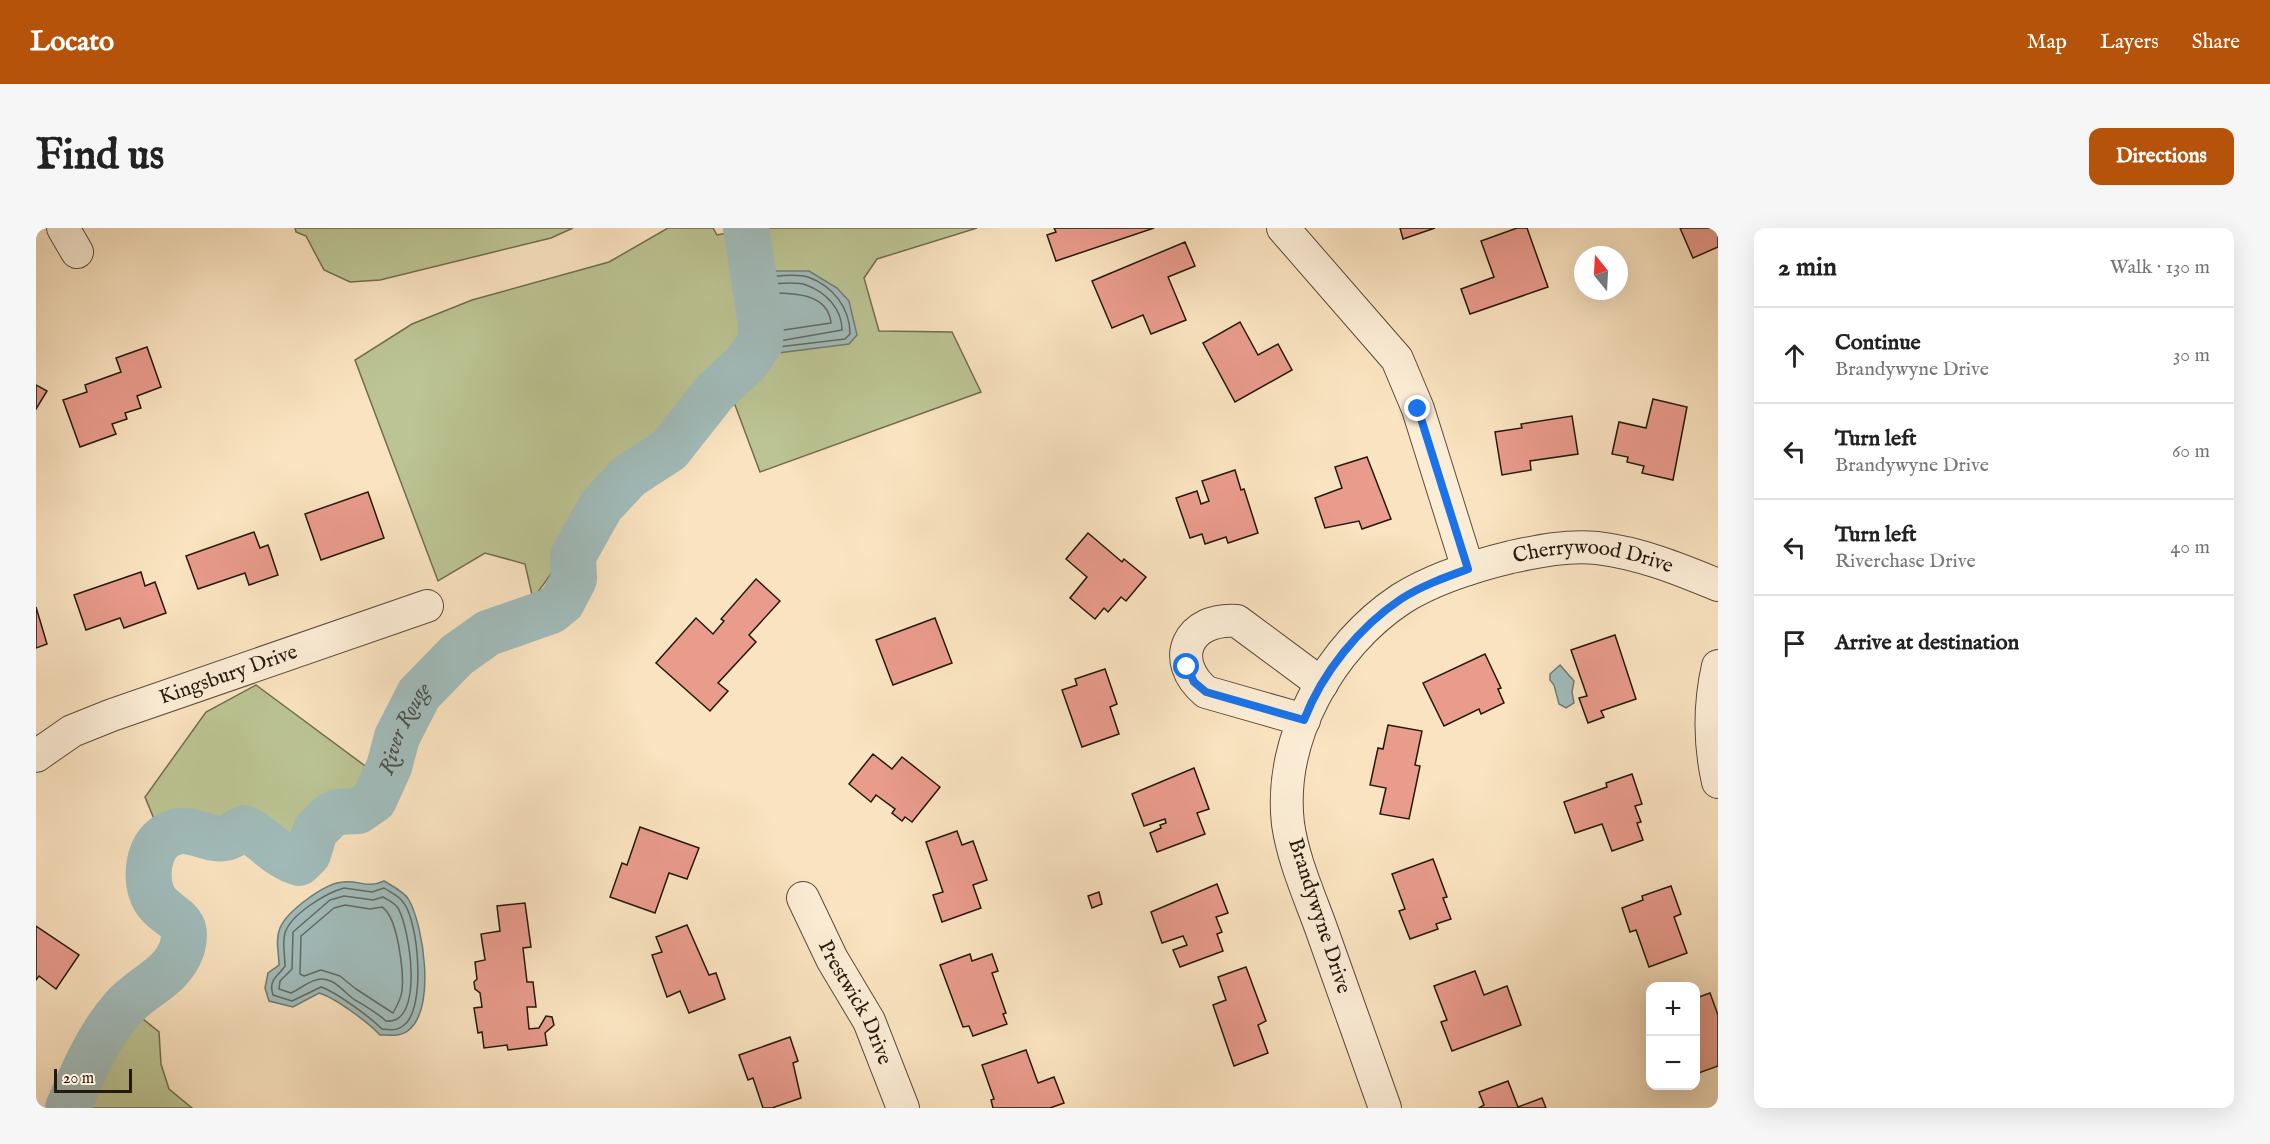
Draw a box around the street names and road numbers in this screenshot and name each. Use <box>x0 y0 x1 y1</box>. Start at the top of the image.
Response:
street label: Cherrywood Drive <box>1510 534 1677 580</box>
street label: Kingsbury Drive <box>156 638 301 711</box>
street label: Brandywyne Drive <box>1281 835 1357 997</box>
street label: Prestwick Drive <box>812 936 898 1069</box>

